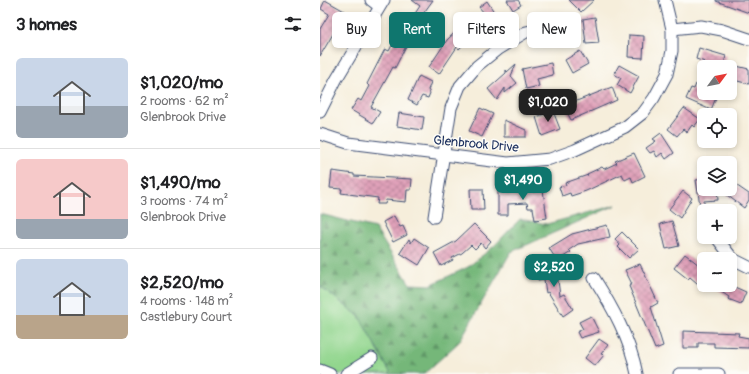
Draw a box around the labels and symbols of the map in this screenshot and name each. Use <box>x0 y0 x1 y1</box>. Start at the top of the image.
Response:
north arrow <box>697 60 737 100</box>
pin: $1,020 <box>515 89 581 123</box>
street label: Glenbrook Drive <box>433 132 520 156</box>
pin: $1,490 <box>490 167 556 201</box>
pin: $2,520 <box>521 254 587 288</box>

